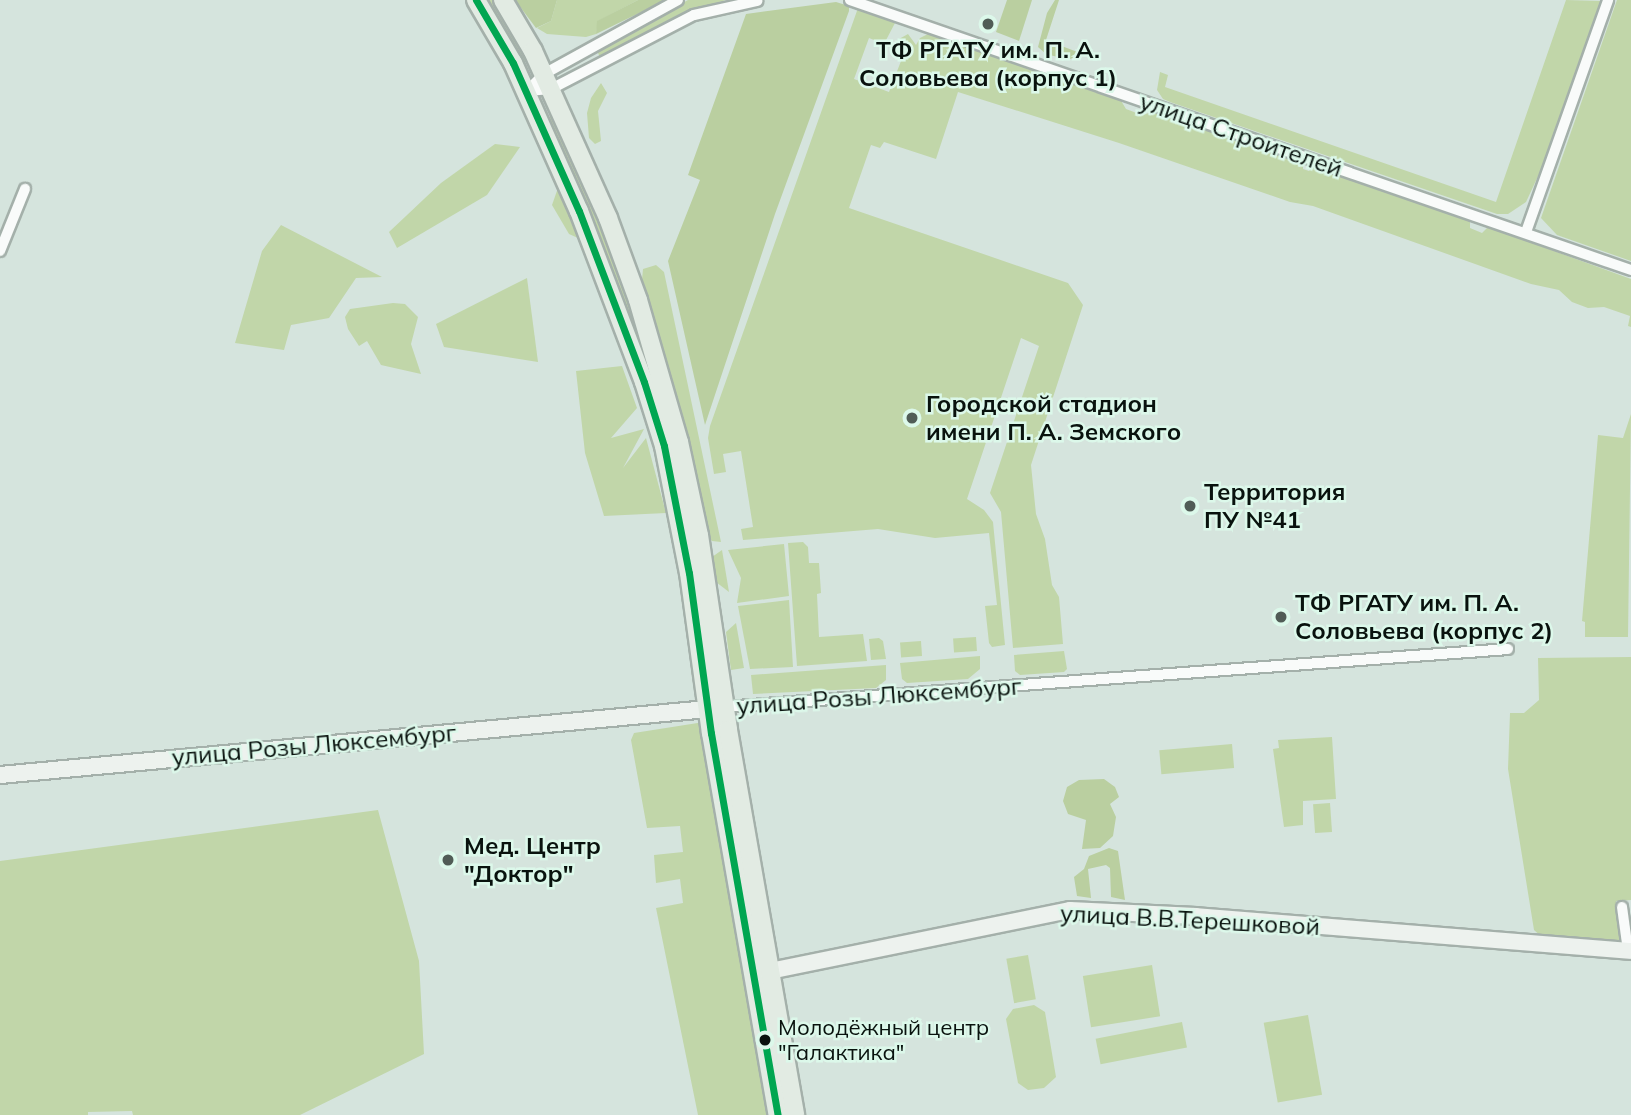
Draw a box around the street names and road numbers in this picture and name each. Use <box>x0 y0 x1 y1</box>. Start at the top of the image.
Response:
street label: улица Строителей <box>1136 87 1346 183</box>
street label: улица Розы Люксембург <box>736 672 1022 720</box>
street label: улица Розы Люксембург <box>171 718 457 772</box>
street label: улица В.В.Терешковой <box>1059 899 1321 941</box>

